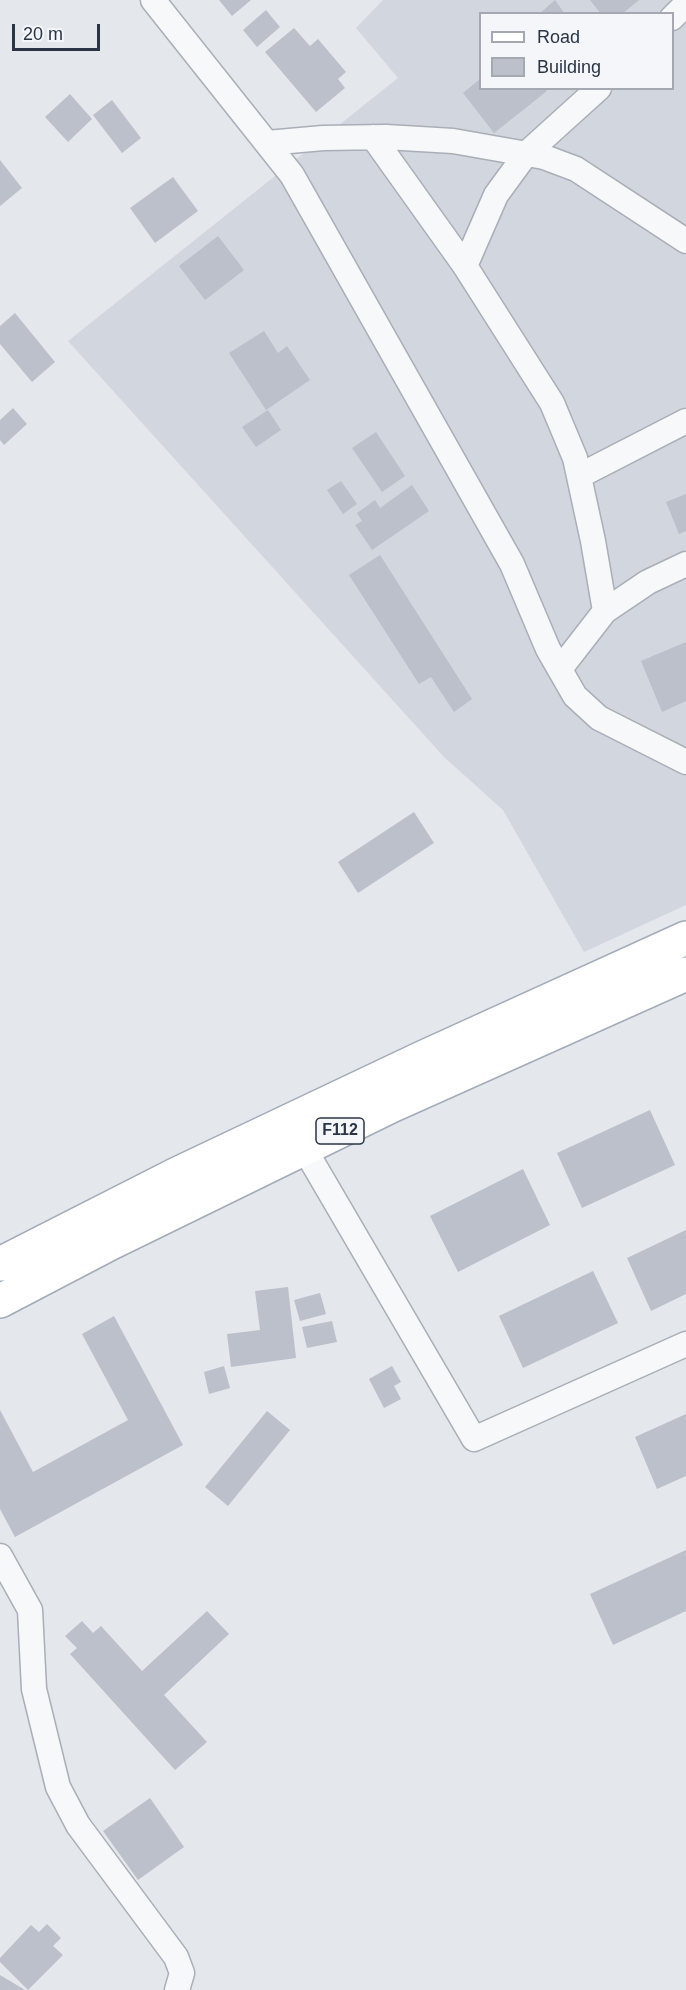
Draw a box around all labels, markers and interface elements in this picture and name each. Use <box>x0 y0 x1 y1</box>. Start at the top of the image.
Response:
scale bar <box>15 12 104 50</box>
legend <box>479 12 674 90</box>
text: 20 m <box>23 24 63 44</box>
text: Road <box>537 27 580 47</box>
text: Building <box>537 57 601 77</box>
road number: F112 <box>316 1118 364 1144</box>

